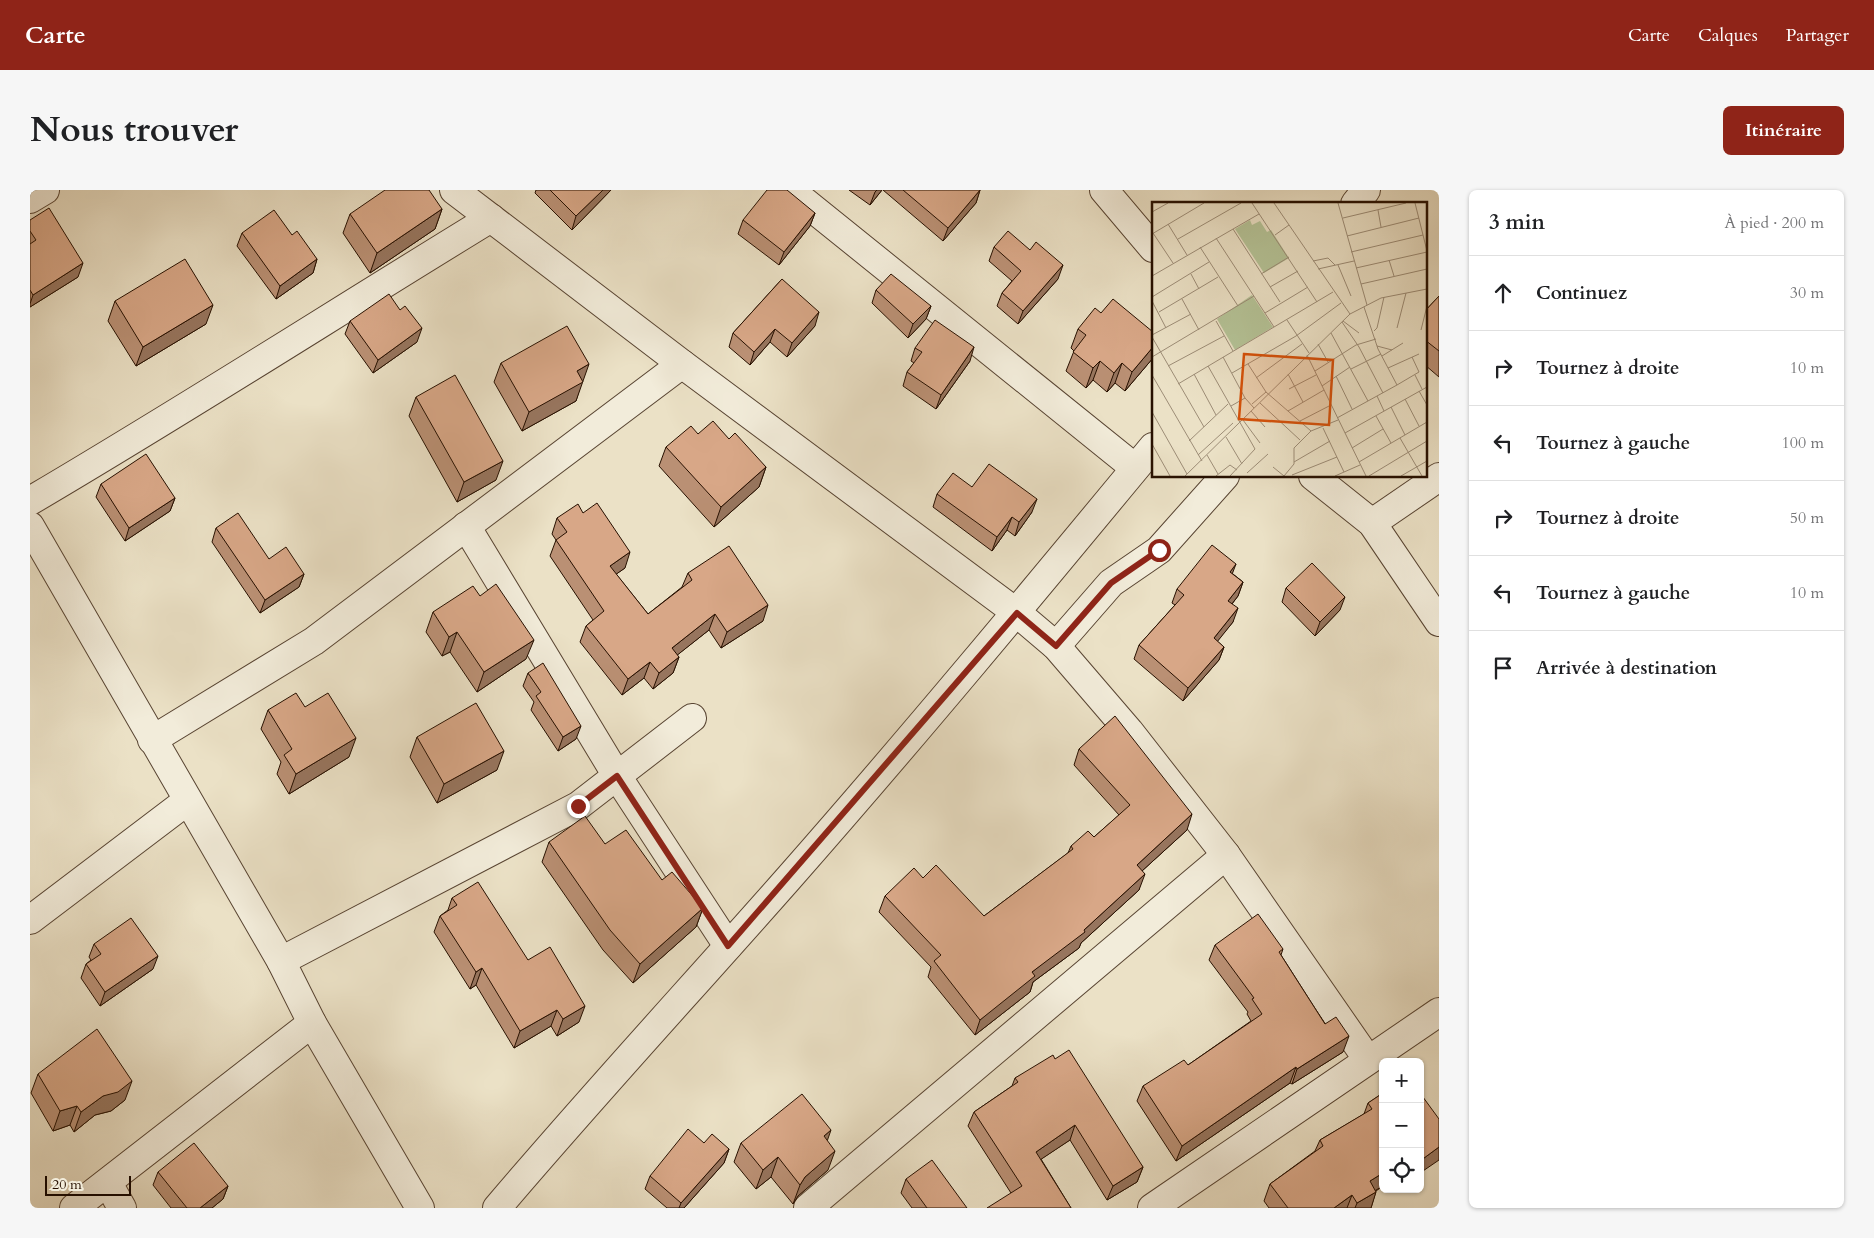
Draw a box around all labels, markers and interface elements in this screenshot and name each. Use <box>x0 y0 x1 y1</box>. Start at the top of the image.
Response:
text: Carte <box>25 19 86 52</box>
text: Carte <box>1628 23 1670 48</box>
text: Calques <box>1698 23 1758 48</box>
text: Partager <box>1786 23 1849 48</box>
text: Nous trouver <box>30 106 238 154</box>
button: Itinéraire <box>1723 106 1844 155</box>
inset map <box>1152 202 1426 478</box>
text: 3 min <box>1489 208 1545 237</box>
text: À pied · 200 m <box>1724 212 1824 234</box>
icon: ahead <box>1489 279 1517 307</box>
text: Continuez <box>1536 280 1627 306</box>
text: 30 m <box>1790 282 1824 304</box>
icon: right <box>1489 354 1517 382</box>
text: Tournez à droite <box>1536 355 1679 381</box>
text: 10 m <box>1790 357 1824 379</box>
icon: left <box>1489 429 1517 457</box>
text: Tournez à gauche <box>1536 430 1690 456</box>
text: 100 m <box>1782 432 1824 454</box>
icon: right <box>1489 504 1517 532</box>
text: Tournez à droite <box>1536 505 1679 531</box>
text: 50 m <box>1790 507 1824 529</box>
route start <box>1148 539 1171 562</box>
icon: left <box>1489 579 1517 607</box>
text: Tournez à gauche <box>1536 580 1690 606</box>
text: 10 m <box>1790 582 1824 604</box>
icon: arrive <box>1489 654 1517 682</box>
text: Arrivée à destination <box>1536 655 1717 681</box>
route end <box>567 795 590 818</box>
map controls <box>1379 1058 1424 1193</box>
button: + <box>1379 1058 1424 1103</box>
button: − <box>1379 1103 1424 1148</box>
button: locate <box>1379 1148 1424 1193</box>
scale bar <box>45 1173 131 1196</box>
text: 20 m <box>52 1175 82 1194</box>

